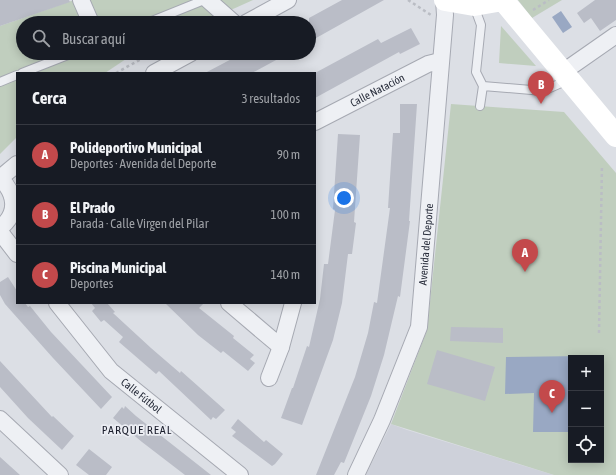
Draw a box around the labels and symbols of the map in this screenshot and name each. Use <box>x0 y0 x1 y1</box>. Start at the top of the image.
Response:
street label: Calle Natación <box>348 71 406 109</box>
pin: B <box>528 71 554 104</box>
your location <box>334 188 354 208</box>
street label: Avenida del Deporte <box>417 203 435 286</box>
pin: A <box>512 239 538 272</box>
street label: Calle Fútbol <box>119 376 164 416</box>
pin: C <box>539 380 565 413</box>
district label: PARQUE REAL <box>102 423 172 437</box>

